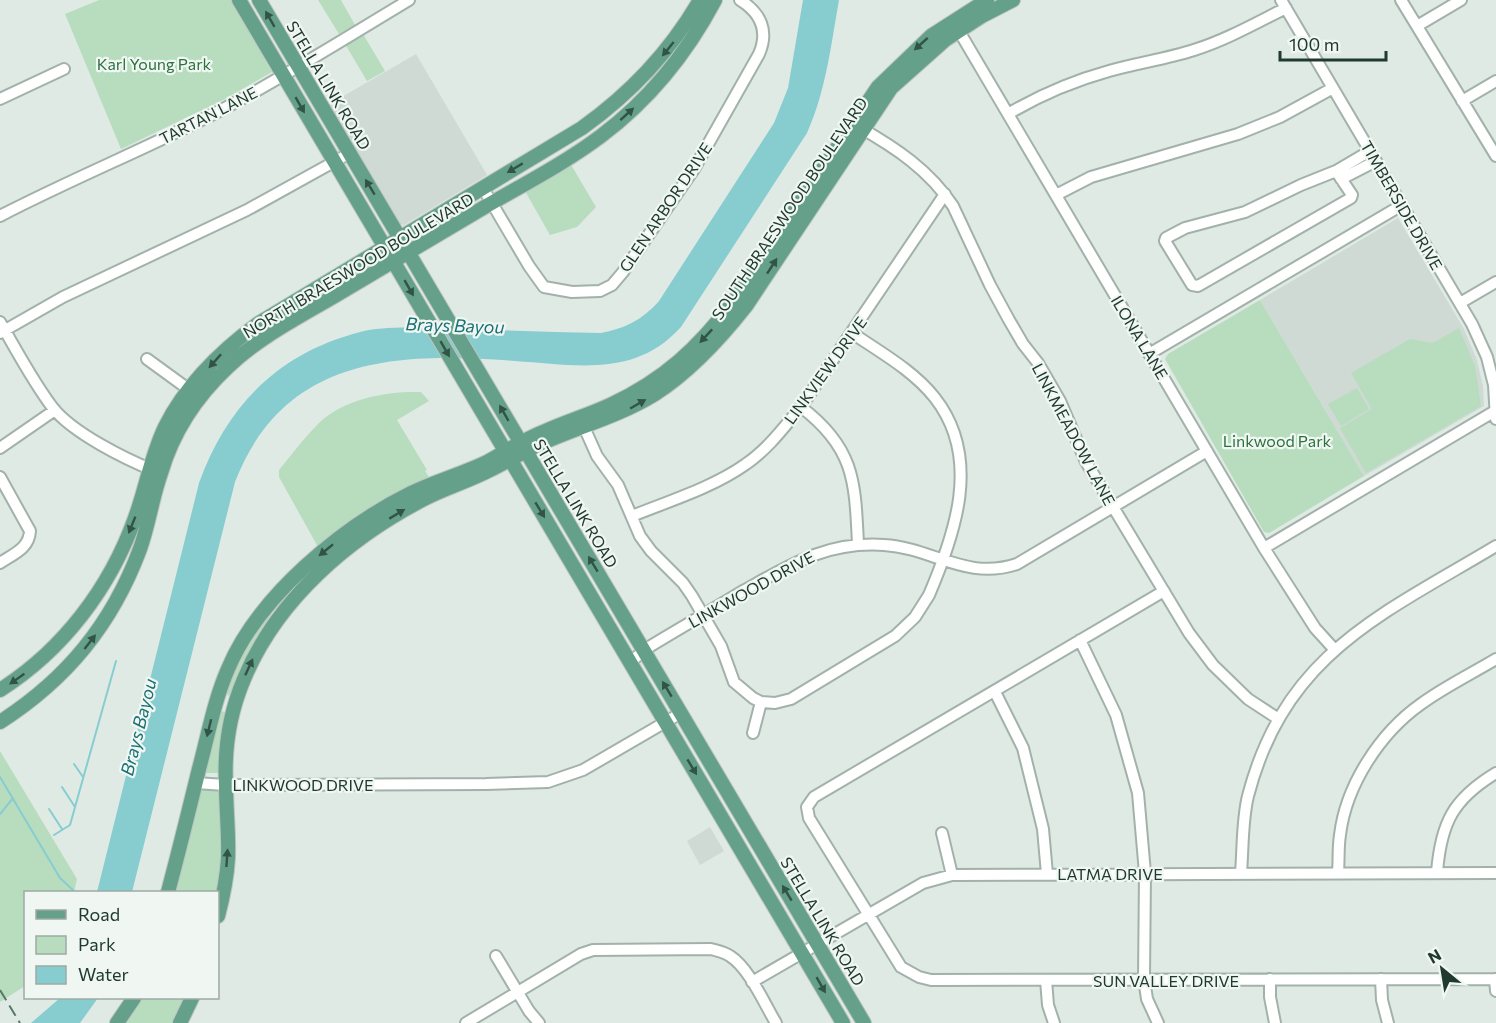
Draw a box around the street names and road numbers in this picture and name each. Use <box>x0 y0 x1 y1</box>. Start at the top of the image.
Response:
street label: STELLA LINK ROAD <box>283 17 375 153</box>
street label: TARTAN LANE <box>156 82 260 148</box>
street label: SOUTH BRAESWOOD BOULEVARD <box>707 93 871 323</box>
street label: TIMBERSIDE DRIVE <box>1357 137 1447 273</box>
street label: GLEN ARBOR DRIVE <box>615 139 715 275</box>
street label: NORTH BRAESWOOD BOULEVARD <box>239 188 477 342</box>
street label: ILONA LANE <box>1108 292 1172 382</box>
street label: LINKVIEW DRIVE <box>780 313 870 427</box>
street label: LINKMEADOW LANE <box>1029 360 1119 508</box>
street label: STELLA LINK ROAD <box>530 435 622 571</box>
street label: LINKWOOD DRIVE <box>685 547 817 631</box>
street label: LINKWOOD DRIVE <box>233 775 373 794</box>
street label: STELLA LINK ROAD <box>777 853 869 989</box>
street label: LATMA DRIVE <box>1057 864 1163 883</box>
street label: SUN VALLEY DRIVE <box>1093 971 1239 990</box>

